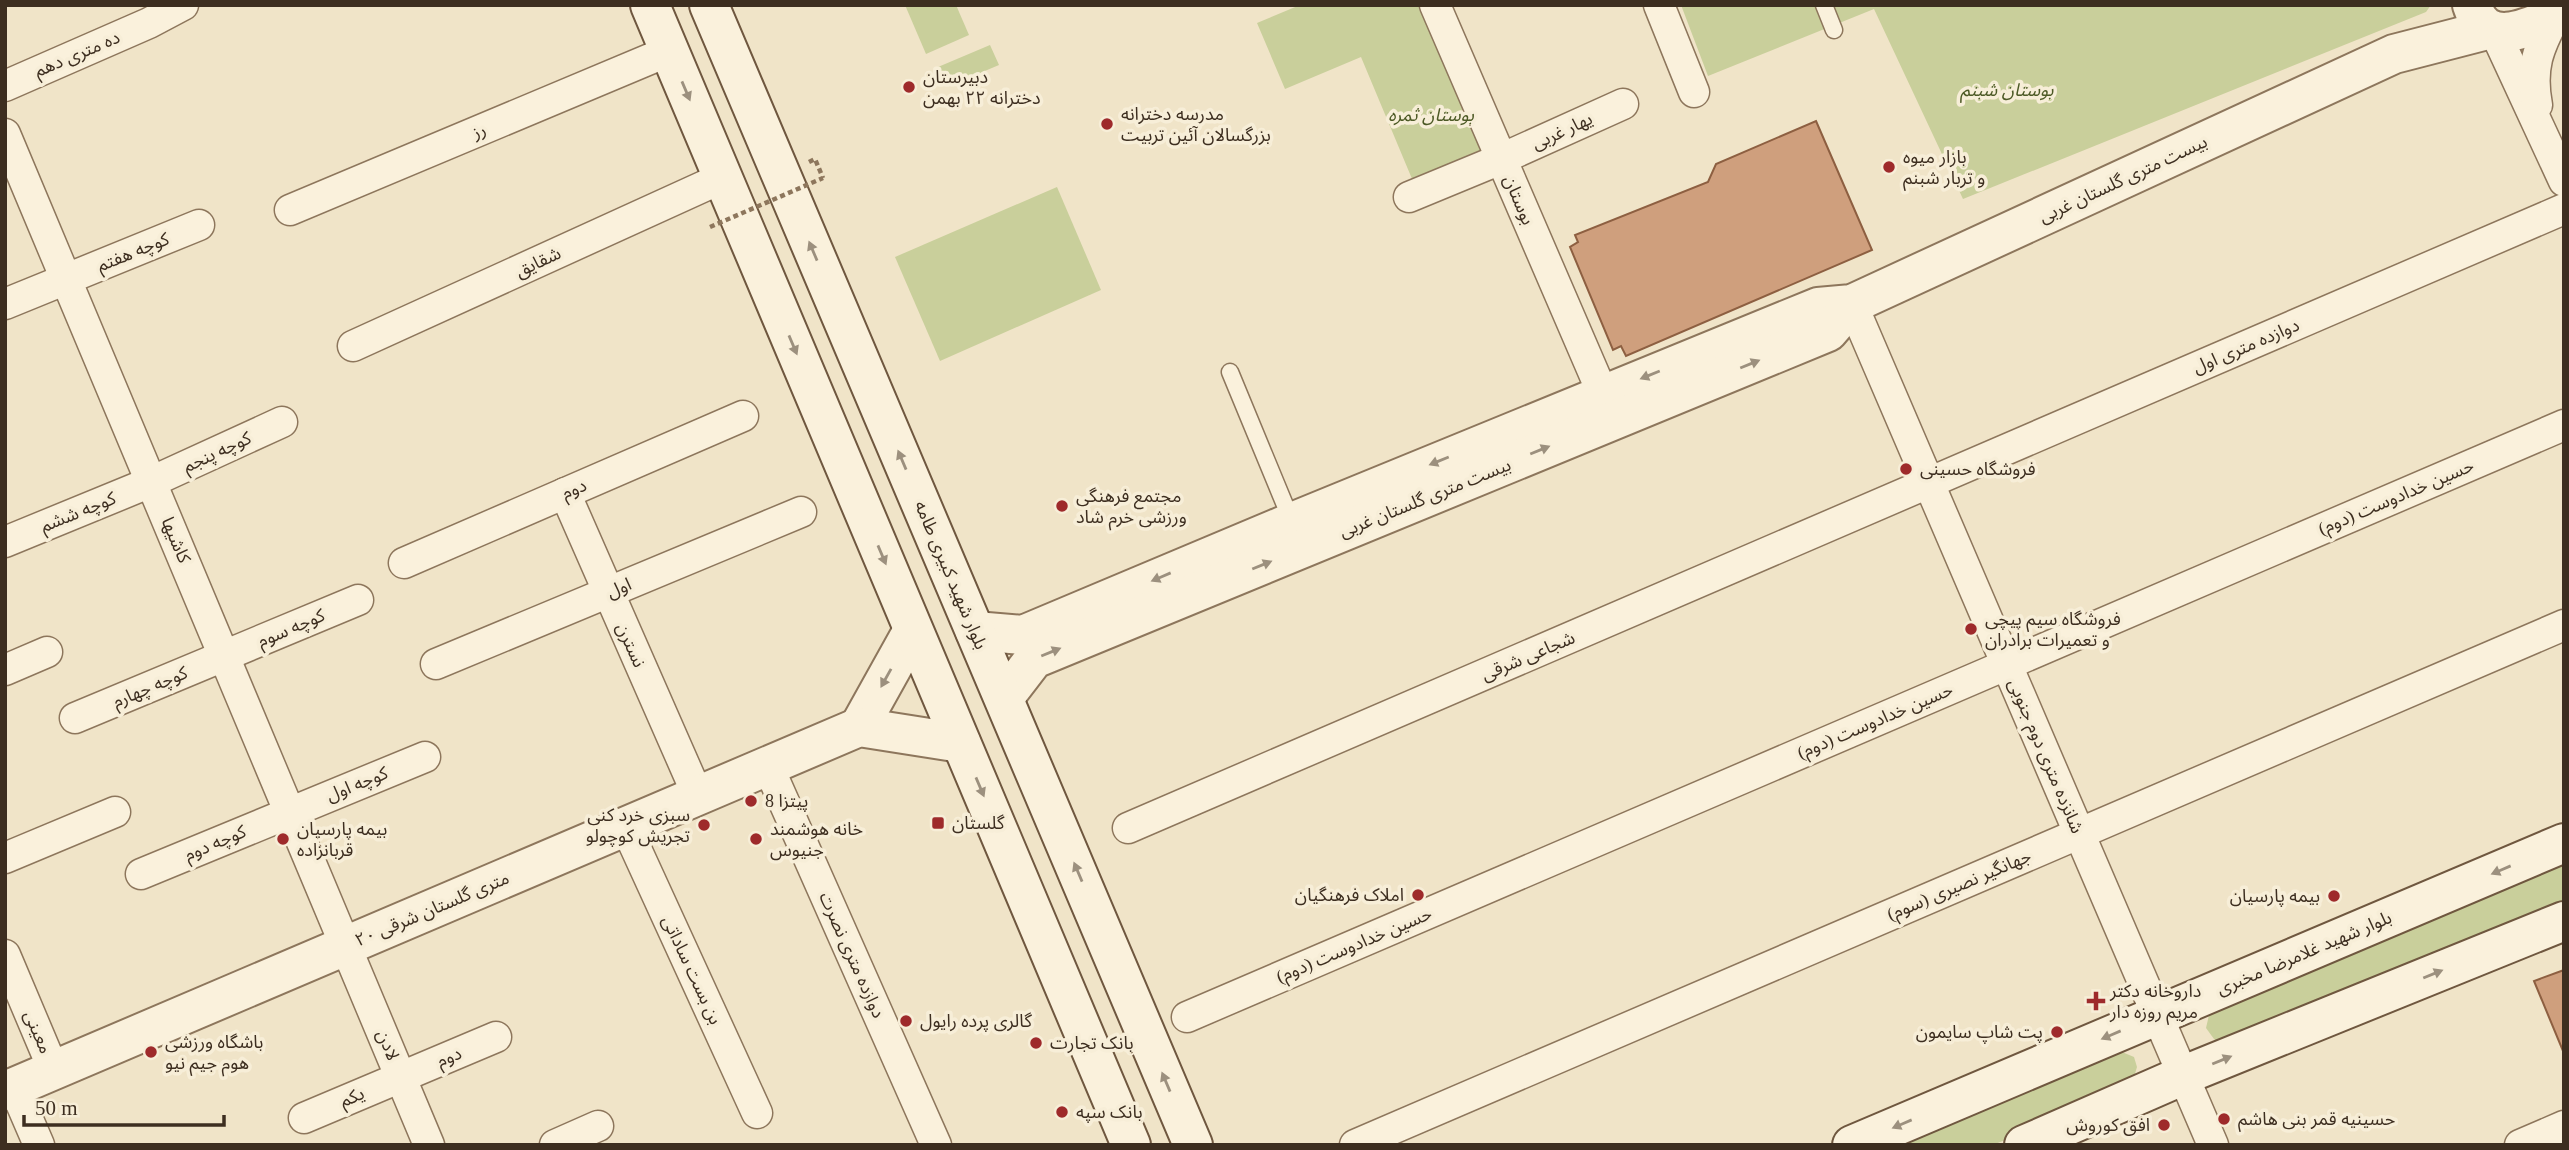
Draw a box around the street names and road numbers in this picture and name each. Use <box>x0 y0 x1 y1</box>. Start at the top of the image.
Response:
street label: ده متری دهم <box>31 27 124 84</box>
street label: یهار غربی <box>1529 108 1596 155</box>
street label: رز <box>468 119 489 144</box>
street label: بیست متری گلستان غربی <box>2036 131 2211 228</box>
street label: بوستان <box>1499 172 1538 228</box>
street label: کوچه هفتم <box>94 228 174 278</box>
street label: شقایق <box>512 243 564 282</box>
street label: دوازده متری اول <box>2190 315 2303 378</box>
street label: کوچه پنجم <box>180 427 256 479</box>
street label: بیست متری گلستان غربی <box>1336 454 1514 543</box>
street label: حسین خدادوست (دوم) <box>2315 455 2478 543</box>
street label: دوم <box>558 475 591 507</box>
street label: کوچه ششم <box>37 488 120 539</box>
street label: بلوار شهید کبیری طامه <box>910 498 991 653</box>
street label: کاشیها <box>157 514 195 566</box>
street label: اول <box>604 574 635 603</box>
street label: کوچه سوم <box>254 605 330 655</box>
street label: نسترن <box>612 620 650 671</box>
street label: شجاعی شرقی <box>1478 627 1578 686</box>
street label: کوچه چهارم <box>110 662 193 715</box>
street label: شانزده متری دوم جنوبی <box>2001 676 2088 838</box>
street label: حسین خدادوست (دوم) <box>1794 679 1957 767</box>
street label: کوچه اول <box>323 762 392 806</box>
street label: کوچه دوم <box>181 821 251 869</box>
street label: جهانگیر نصیری (سوم) <box>1884 846 2036 928</box>
street label: ۲۰ متری گلستان شرقی <box>352 867 512 951</box>
street label: دوازده متری نصرت <box>814 889 889 1021</box>
street label: حسین خدادوست (دوم) <box>1273 903 1436 991</box>
street label: بلوار شهید غلامرضا مخبری <box>2214 907 2395 1000</box>
street label: بن بست ساداتی <box>657 912 726 1028</box>
street label: معینی <box>19 1007 56 1057</box>
street label: لادن <box>372 1027 403 1064</box>
street label: دوم <box>433 1043 466 1075</box>
street label: یکم <box>337 1083 368 1114</box>

